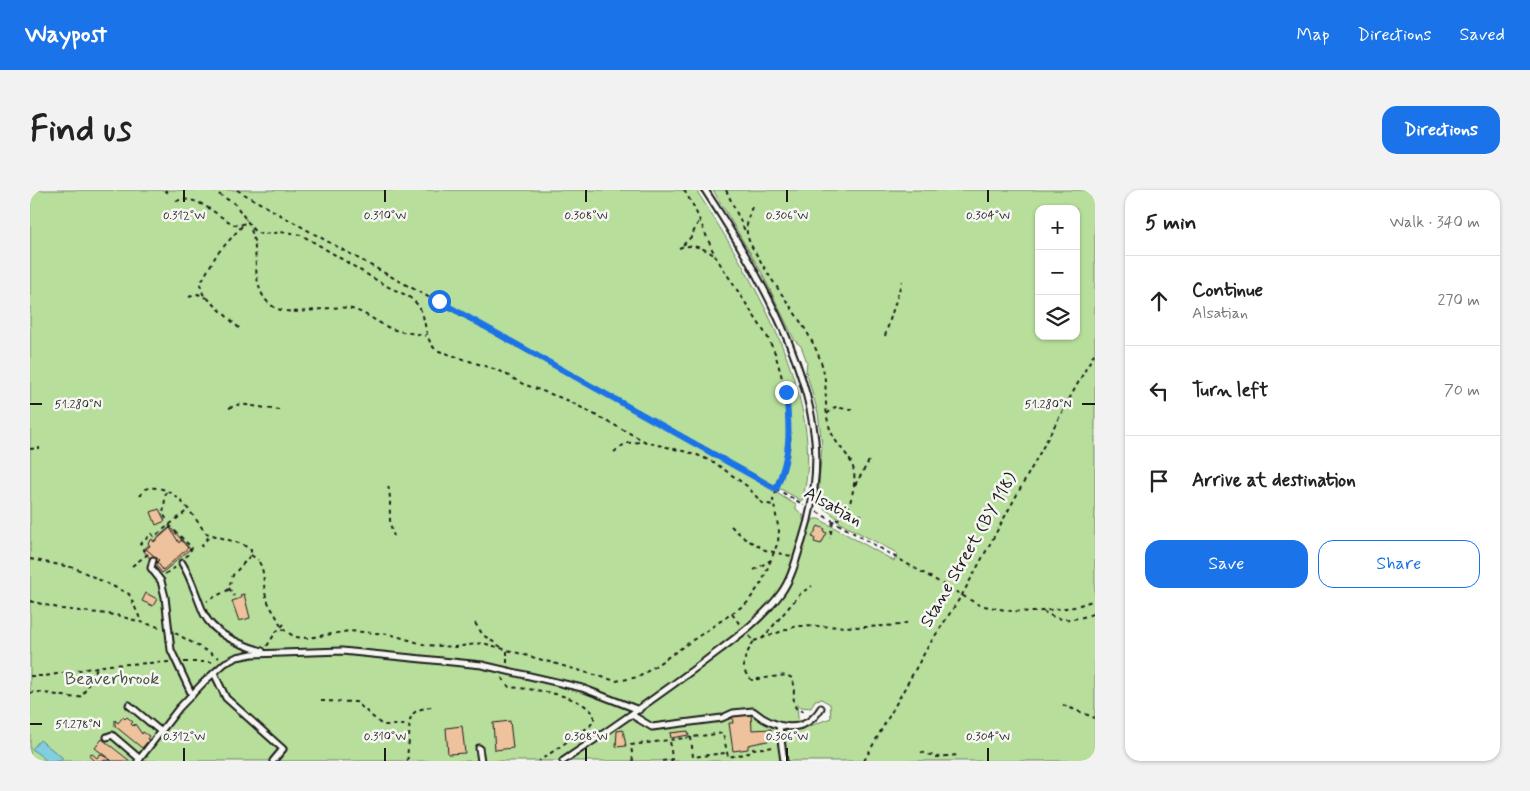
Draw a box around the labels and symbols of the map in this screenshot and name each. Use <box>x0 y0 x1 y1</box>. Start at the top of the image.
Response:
text: 0.312°W <box>163 208 205 224</box>
text: 0.310°W <box>364 208 406 224</box>
text: 0.308°W <box>564 208 608 224</box>
text: 0.306°W <box>766 208 808 224</box>
text: 0.304°W <box>966 208 1010 224</box>
route start <box>428 290 451 313</box>
route end <box>775 381 798 404</box>
text: 51.280°N <box>55 397 101 413</box>
text: 51.280°N <box>1025 397 1071 413</box>
street label: Stane Street (BY 118) <box>915 468 1023 632</box>
street label: Alsatian <box>800 481 866 533</box>
park label: Beaverbrook <box>65 667 159 691</box>
text: 51.278°N <box>55 717 101 733</box>
text: 0.312°W <box>163 729 205 745</box>
text: 0.310°W <box>364 729 406 745</box>
text: 0.308°W <box>564 729 608 745</box>
text: 0.306°W <box>766 729 808 745</box>
text: 0.304°W <box>966 729 1010 745</box>

